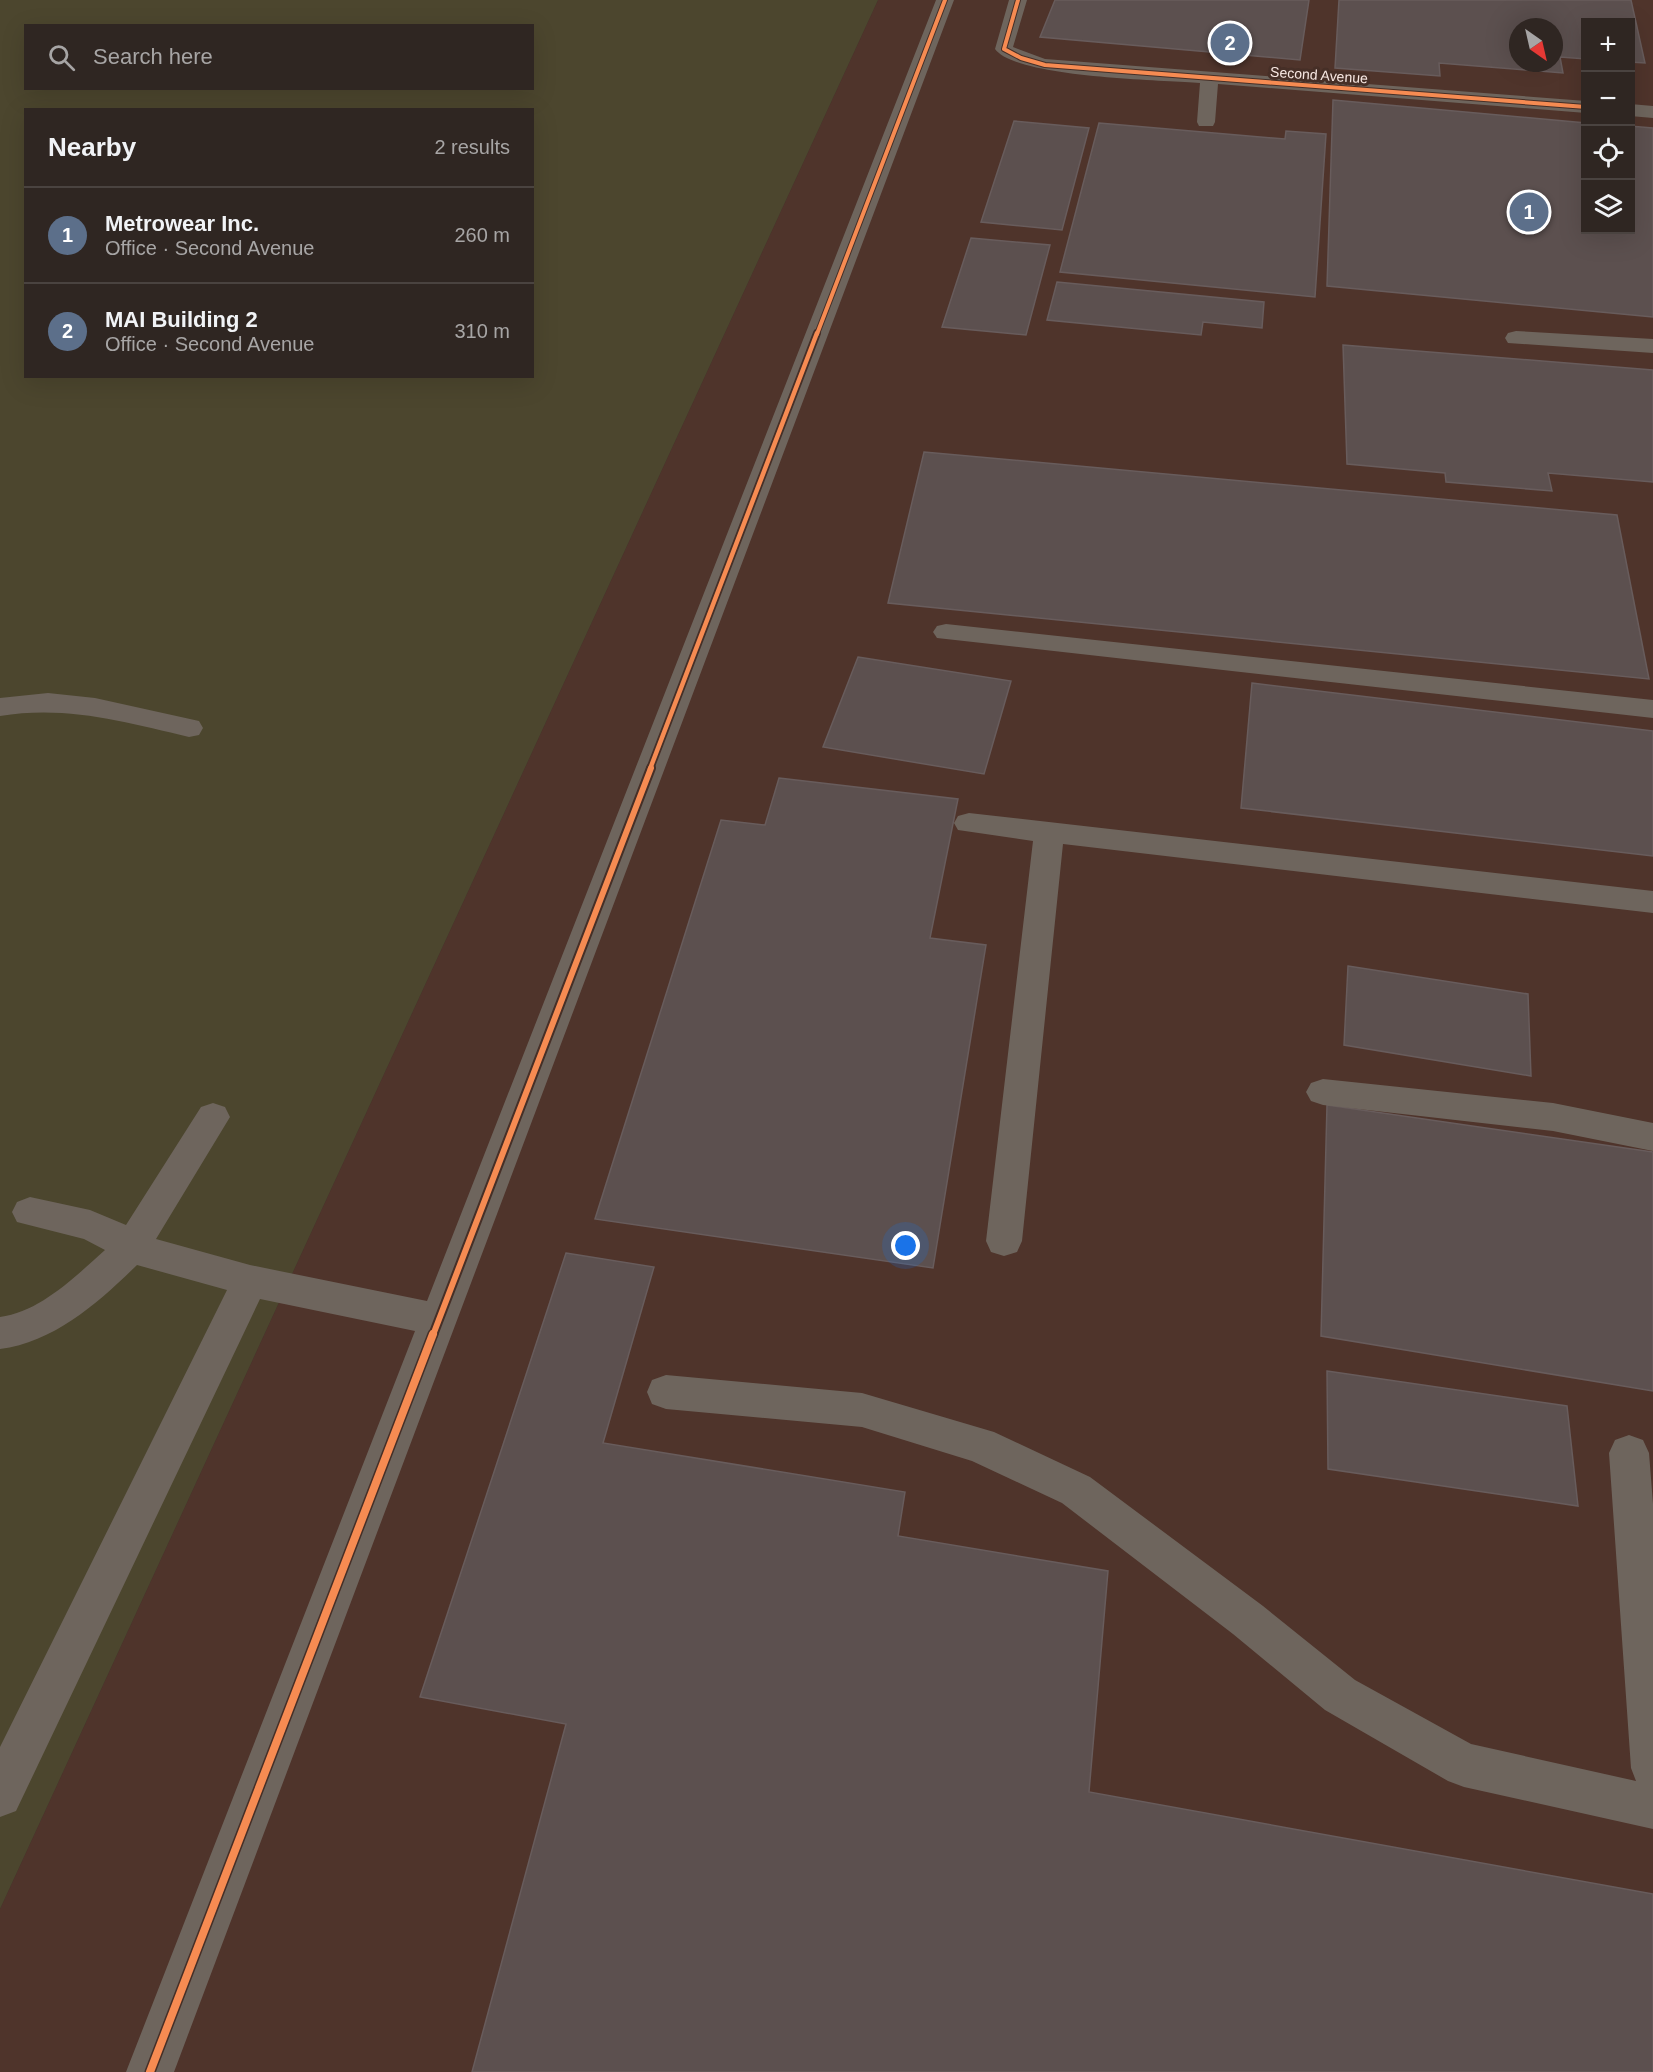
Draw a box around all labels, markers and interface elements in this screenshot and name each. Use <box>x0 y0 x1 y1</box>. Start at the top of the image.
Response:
north arrow <box>1509 18 1563 72</box>
map controls <box>1581 18 1635 234</box>
button: + <box>1581 18 1635 72</box>
pin: 2 <box>1210 20 1250 66</box>
search box <box>24 24 534 90</box>
icon: search <box>45 41 78 74</box>
text: Search here <box>93 44 213 69</box>
street label: Second Avenue <box>1270 64 1369 86</box>
button: − <box>1581 72 1635 126</box>
button: locate <box>1581 126 1635 180</box>
text: Nearby <box>48 132 136 162</box>
text: 2 results <box>434 136 510 158</box>
button: layers <box>1581 180 1635 234</box>
pin: 1 <box>1510 190 1549 234</box>
text: Metrowear Inc. <box>105 211 259 236</box>
text: 1 <box>62 224 73 246</box>
text: 260 m <box>454 224 510 246</box>
text: Office · Second Avenue <box>105 237 314 259</box>
text: MAI Building 2 <box>105 307 258 332</box>
text: 2 <box>62 320 73 342</box>
text: 310 m <box>454 320 510 342</box>
text: Office · Second Avenue <box>105 333 314 355</box>
your location <box>891 1231 920 1260</box>

